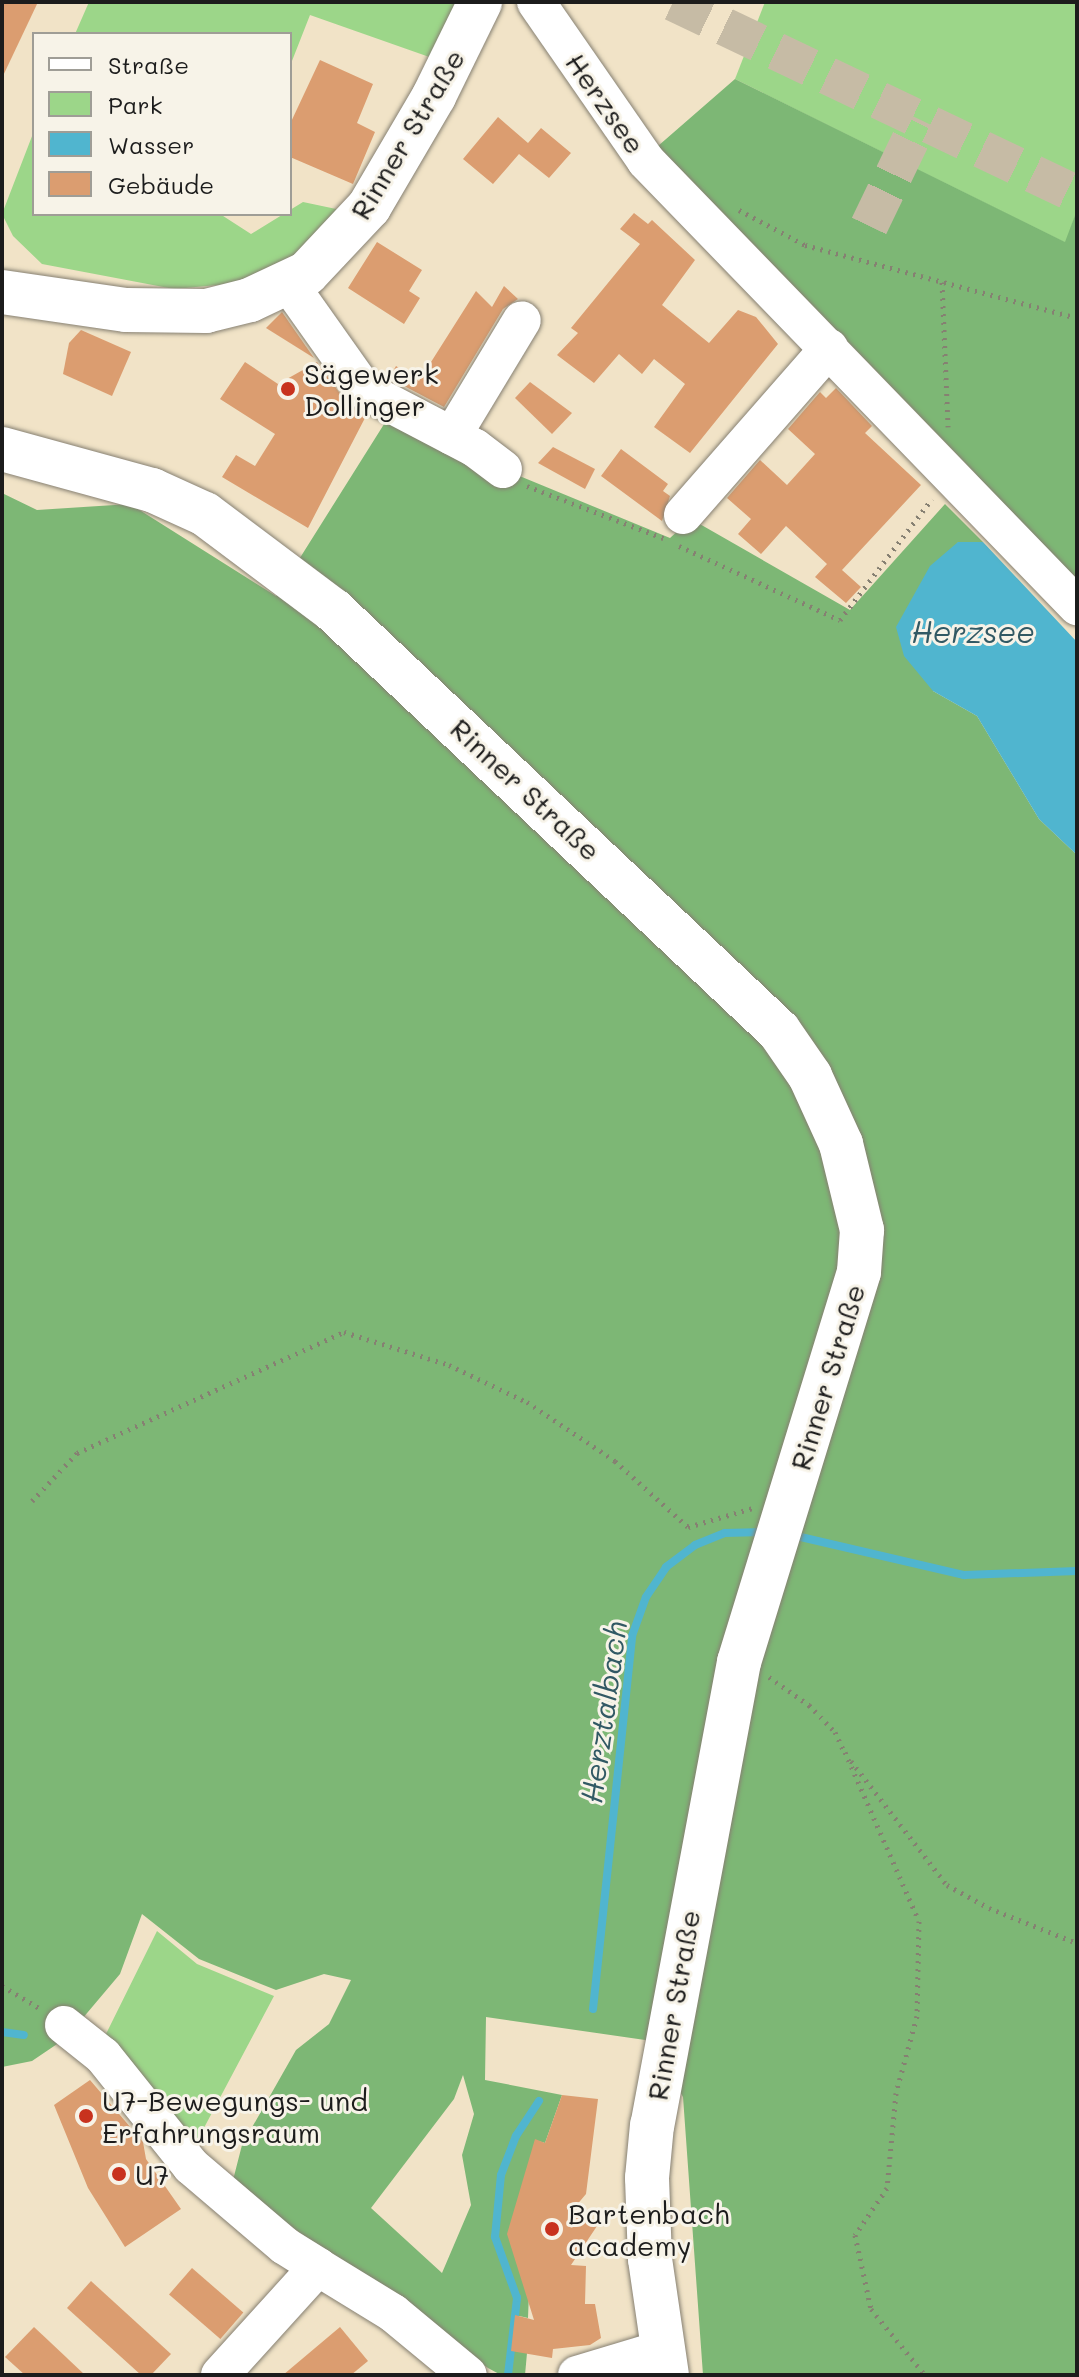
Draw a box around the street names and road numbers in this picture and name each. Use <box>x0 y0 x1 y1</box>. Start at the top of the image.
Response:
street label: Rinner Straße <box>343 43 471 225</box>
street label: Herzsee <box>559 46 653 160</box>
street label: Rinner Straße <box>444 711 608 867</box>
street label: Rinner Straße <box>783 1280 871 1474</box>
street label: Rinner Straße <box>640 1907 706 2103</box>

